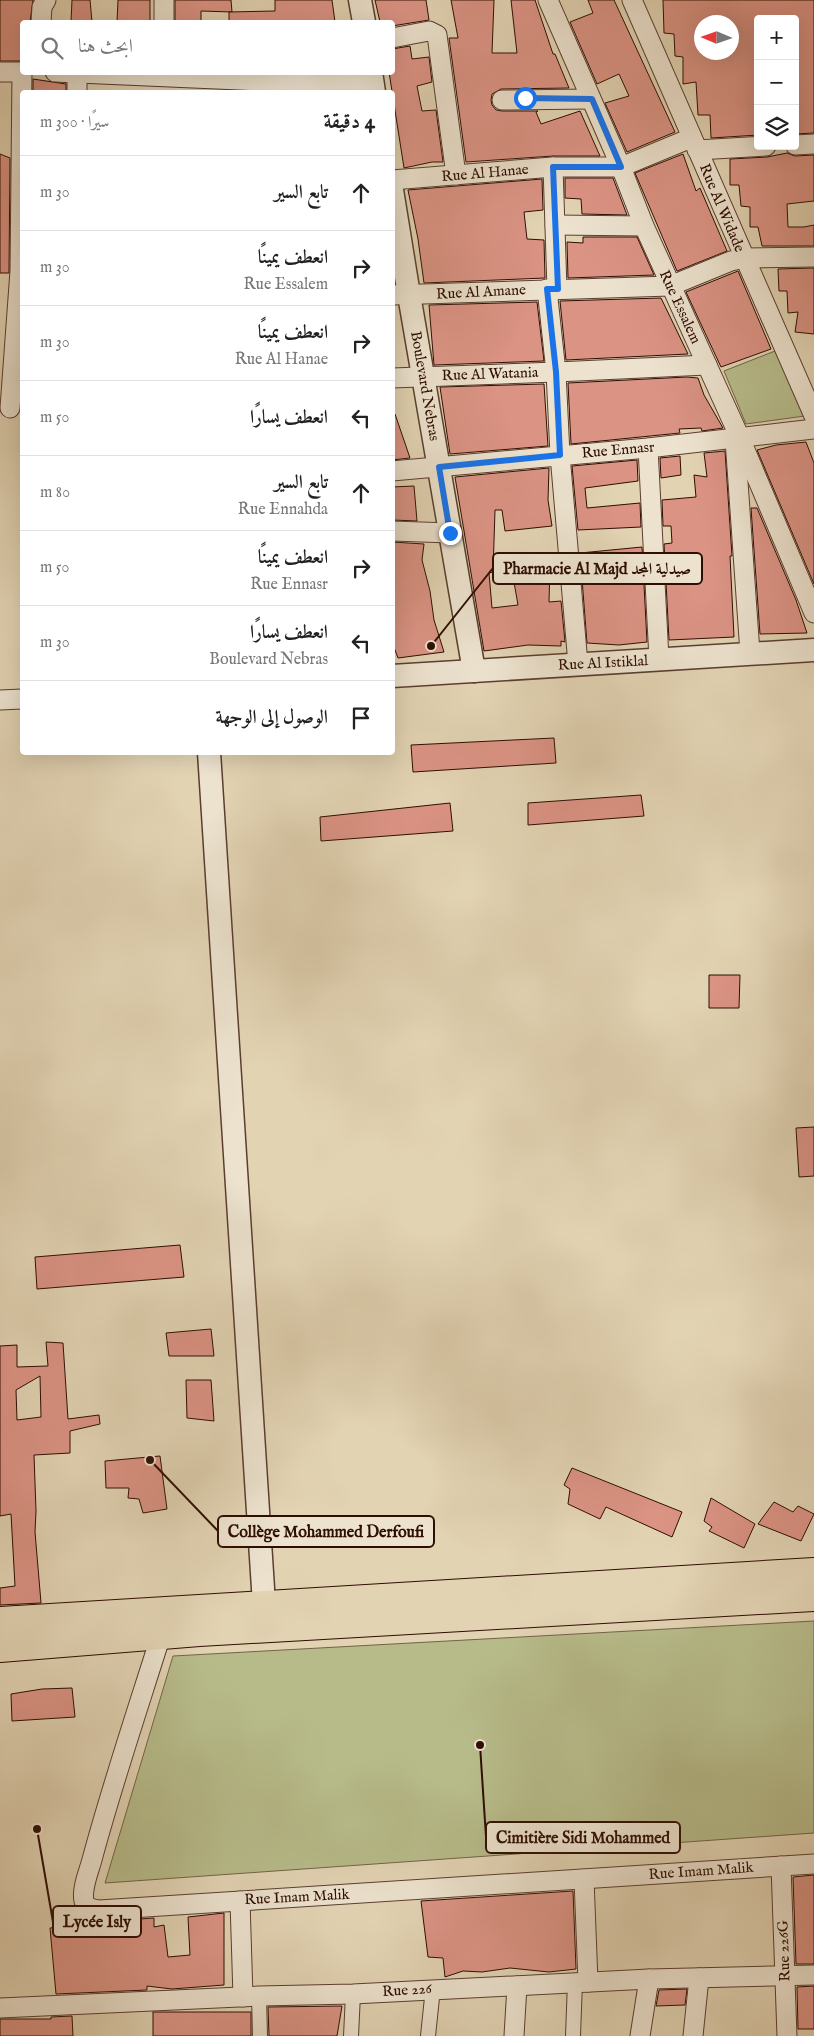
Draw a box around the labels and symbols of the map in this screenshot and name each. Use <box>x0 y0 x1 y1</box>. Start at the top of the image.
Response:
north arrow <box>694 15 739 60</box>
route start <box>514 87 537 110</box>
street label: Rue Al Hanae <box>441 160 530 186</box>
street label: Rue Al Widade <box>695 161 749 255</box>
street label: Rue Essalem <box>655 267 706 347</box>
street label: Rue Al Amane <box>436 280 526 304</box>
street label: Boulevard Nebras <box>406 330 444 442</box>
street label: Rue Al Watania <box>441 363 539 385</box>
street label: Rue Ennasr <box>581 437 656 463</box>
route end <box>439 522 462 545</box>
callout: Pharmacie Al Majd صيدلية المجد <box>493 553 702 584</box>
text: Pharmacie Al Majd صيدلية المجد <box>503 560 691 580</box>
street label: Rue Al Istiklal <box>557 651 650 675</box>
callout: Collège Mohammed Derfoufi <box>218 1516 434 1547</box>
text: Collège Mohammed Derfoufi <box>228 1523 425 1543</box>
callout: Cimitière Sidi Mohammed <box>486 1822 680 1853</box>
text: Cimitière Sidi Mohammed <box>496 1829 671 1849</box>
street label: Rue Imam Malik <box>648 1858 755 1884</box>
street label: Rue Imam Malik <box>244 1885 351 1909</box>
callout: Lycée Isly <box>53 1906 141 1937</box>
text: Lycée Isly <box>63 1913 132 1933</box>
street label: Rue 226G <box>773 1920 795 1982</box>
street label: Rue 226 <box>382 1979 433 2001</box>

